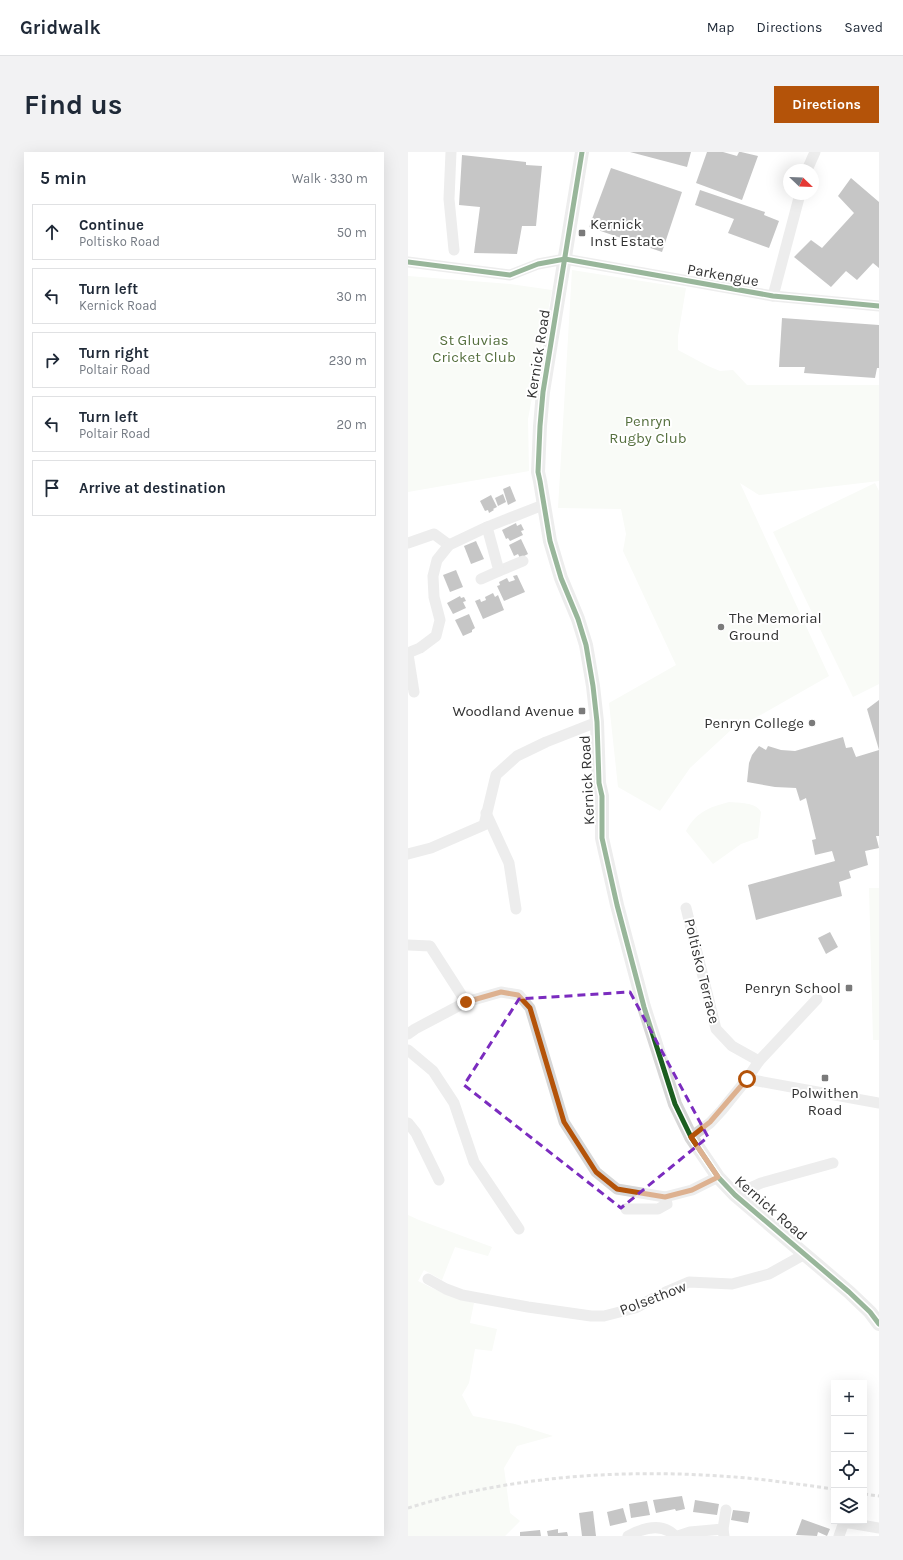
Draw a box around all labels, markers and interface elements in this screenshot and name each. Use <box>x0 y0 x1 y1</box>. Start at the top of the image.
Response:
text: Gridwalk <box>20 17 101 39</box>
text: Map <box>707 19 735 36</box>
text: Directions <box>757 19 822 36</box>
text: Saved <box>844 19 883 36</box>
button: Directions <box>774 86 879 123</box>
text: Find us <box>24 88 123 121</box>
north arrow <box>783 164 819 200</box>
text: 5 min <box>40 168 87 188</box>
text: Walk · 330 m <box>292 171 368 186</box>
place label: Kernick Inst Estate <box>590 215 664 250</box>
text: Continue <box>79 216 144 234</box>
icon: ahead <box>41 221 63 243</box>
text: 50 m <box>337 225 367 240</box>
marker: Kernick Inst Estate <box>577 228 587 238</box>
text: Poltisko Road <box>79 234 160 249</box>
street label: Parkengue <box>686 260 760 290</box>
text: Turn left <box>79 280 138 298</box>
icon: left <box>41 285 63 307</box>
text: 30 m <box>336 289 367 304</box>
text: Kernick Road <box>79 298 157 313</box>
street label: Kernick Road <box>522 308 554 400</box>
park label: St Gluvias Cricket Club <box>432 331 516 366</box>
text: Turn right <box>79 344 149 362</box>
icon: right <box>41 349 63 371</box>
text: 230 m <box>329 353 367 368</box>
text: Poltair Road <box>79 362 151 377</box>
text: Turn left <box>79 408 138 426</box>
park label: Penryn Rugby Club <box>609 412 687 447</box>
icon: left <box>41 413 63 435</box>
text: 20 m <box>337 417 367 432</box>
text: Poltair Road <box>79 426 151 441</box>
icon: arrive <box>41 477 63 499</box>
text: Arrive at destination <box>79 479 226 497</box>
place label: The Memorial Ground <box>729 609 822 644</box>
marker: The Memorial Ground <box>716 622 726 632</box>
place label: Woodland Avenue <box>452 702 574 720</box>
marker: Woodland Avenue <box>577 706 587 716</box>
place label: Penryn College <box>704 714 804 732</box>
marker: Penryn College <box>807 718 817 728</box>
street label: Kernick Road <box>576 735 598 825</box>
street label: Poltisko Terrace <box>680 917 724 1025</box>
place label: Penryn School <box>744 979 841 997</box>
marker: Penryn School <box>844 983 854 993</box>
route end <box>457 993 475 1011</box>
route start <box>738 1070 756 1088</box>
marker: Polwithen Road <box>820 1073 830 1083</box>
place label: Polwithen Road <box>791 1084 859 1119</box>
street label: Kernick Road <box>731 1172 811 1244</box>
street label: Polsethow <box>617 1277 689 1319</box>
map controls <box>831 1380 867 1524</box>
button: + <box>831 1380 867 1416</box>
button: − <box>831 1416 867 1452</box>
button: locate <box>831 1452 867 1488</box>
button: layers <box>831 1488 867 1524</box>

